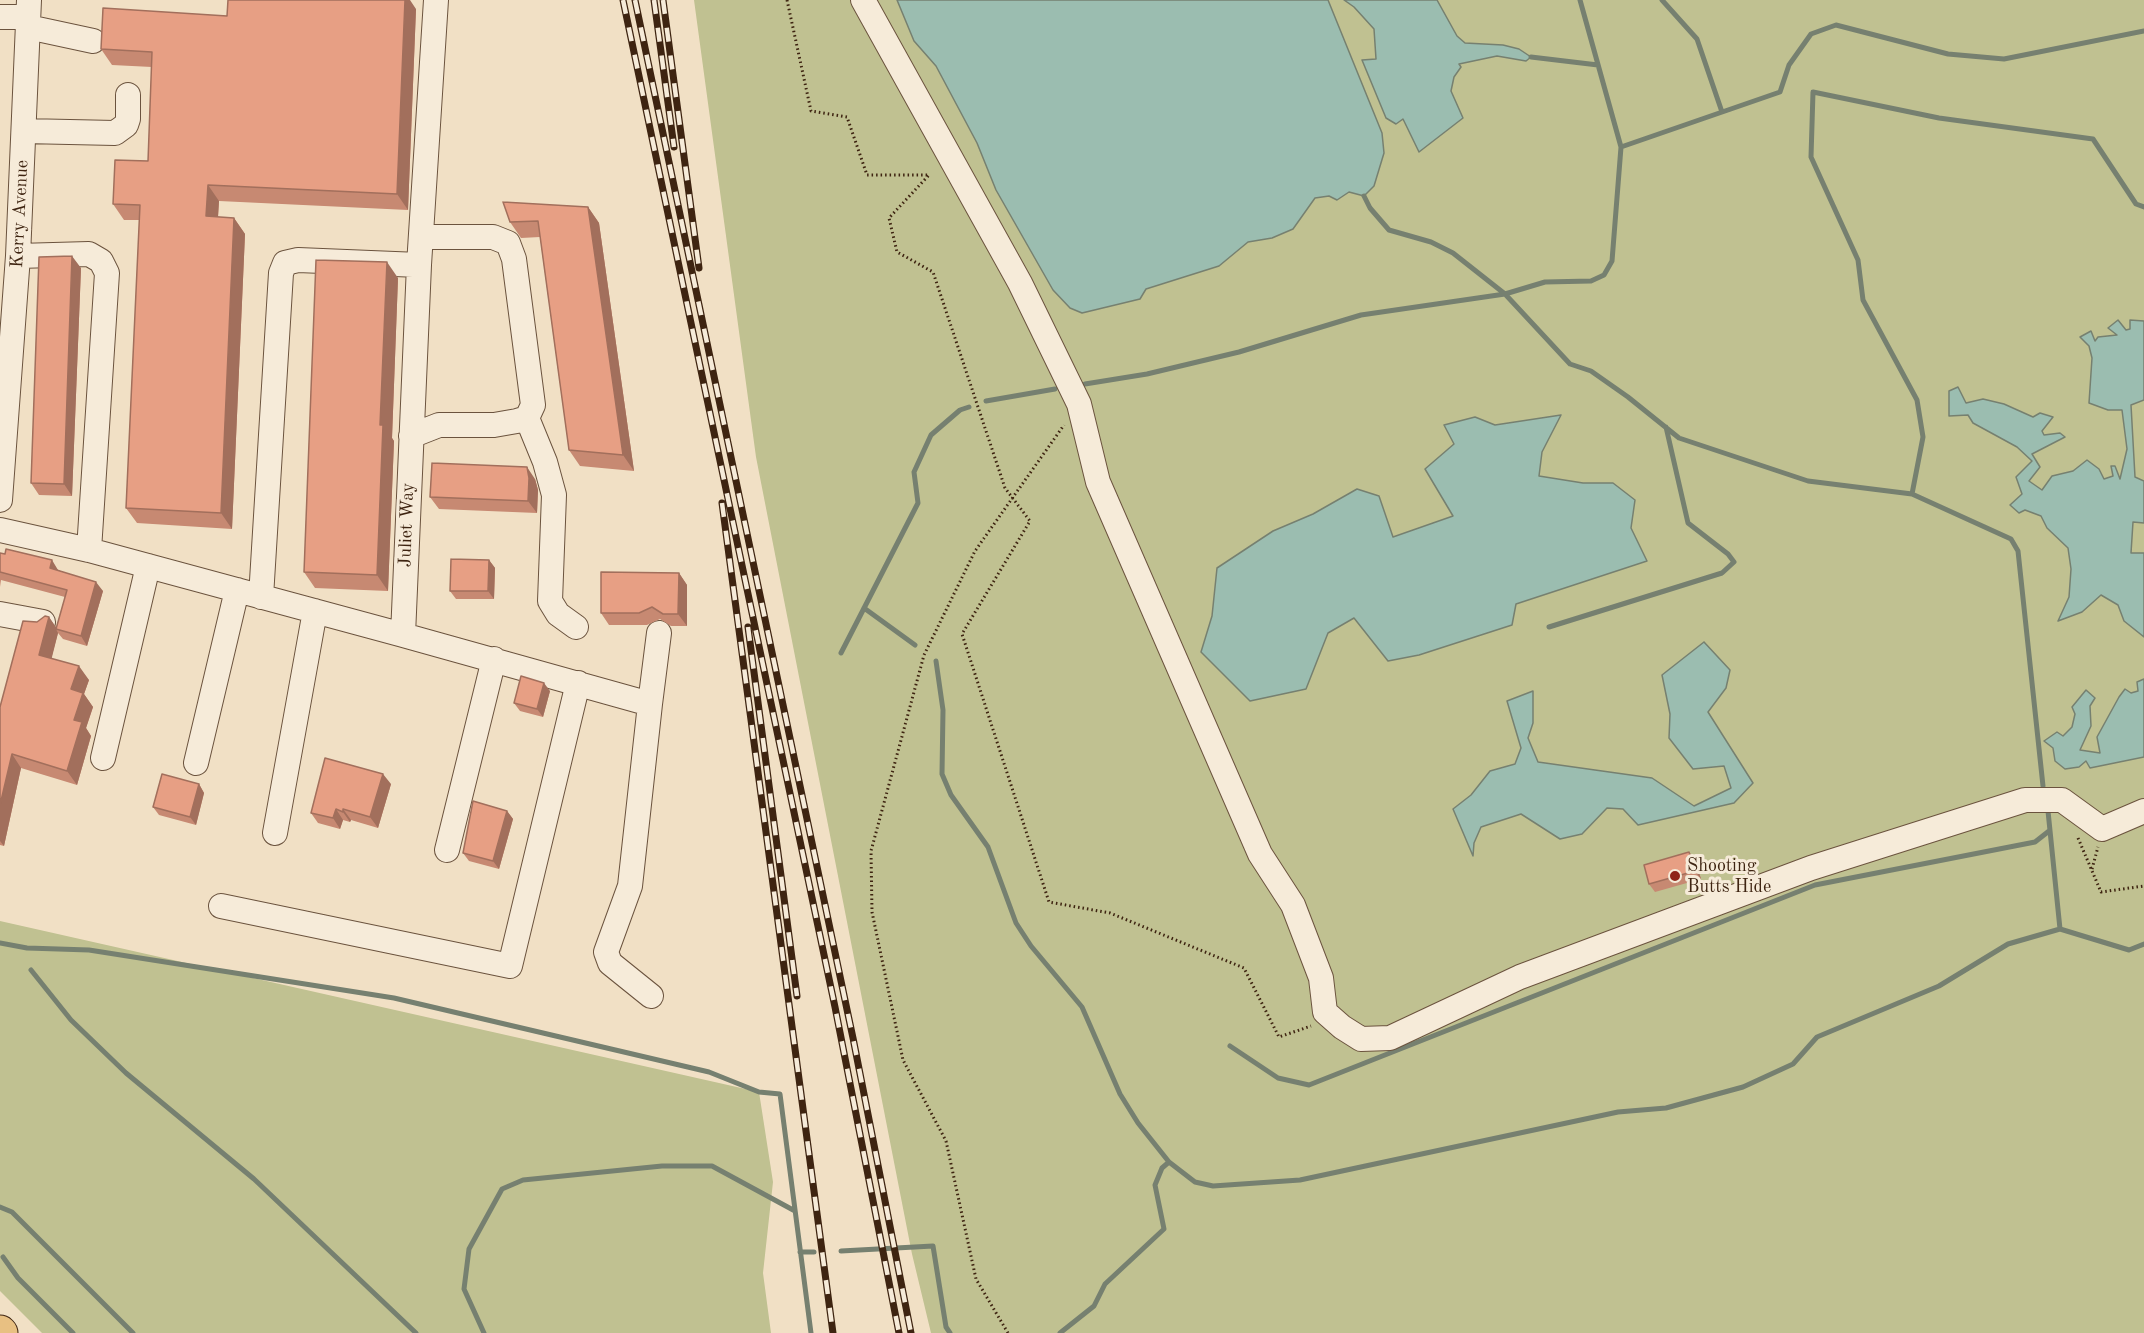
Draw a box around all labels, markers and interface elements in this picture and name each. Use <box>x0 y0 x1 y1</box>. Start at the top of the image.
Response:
street label: Kerry Avenue <box>6 159 34 269</box>
street label: Juliet Way <box>395 482 419 568</box>
place label: Shooting Butts Hide <box>1687 855 1771 898</box>
marker: Shooting Butts Hide <box>1668 869 1682 883</box>

